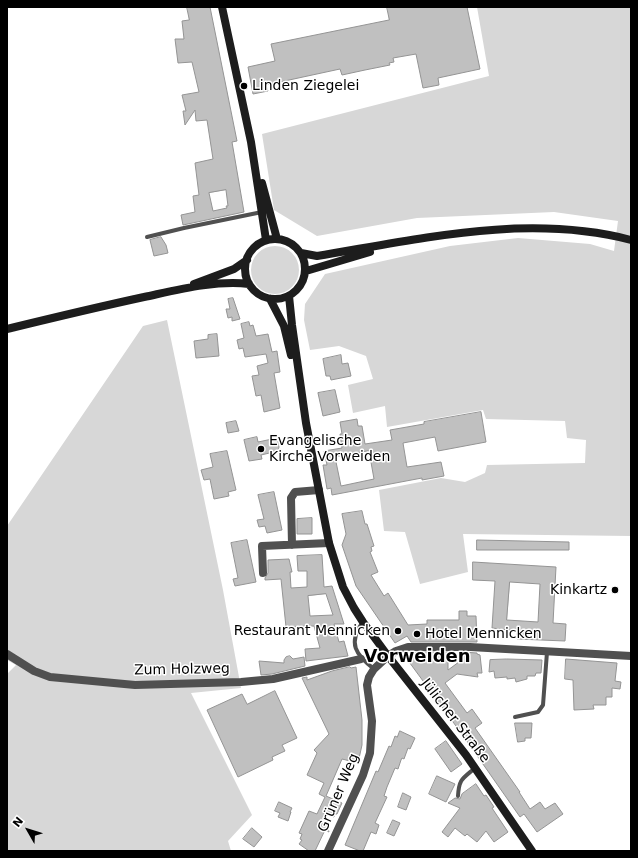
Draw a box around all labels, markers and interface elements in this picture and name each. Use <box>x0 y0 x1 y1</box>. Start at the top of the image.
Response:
place label: Linden Ziegelei <box>252 78 359 94</box>
marker: Linden Ziegelei <box>239 81 249 91</box>
place label: Evangelische Kirche Vorweiden <box>269 433 390 466</box>
marker: Evangelische Kirche Vorweiden <box>256 444 266 454</box>
place label: Kinkartz <box>550 582 607 598</box>
marker: Kinkartz <box>610 585 620 595</box>
place label: Restaurant Mennicken <box>234 623 390 639</box>
marker: Restaurant Mennicken <box>393 626 403 636</box>
place label: Hotel Mennicken <box>425 626 542 642</box>
marker: Hotel Mennicken <box>412 629 422 639</box>
district label: Vorweiden <box>363 646 471 668</box>
street label: Zum Holzweg <box>134 661 230 679</box>
street label: Jülicher Straße <box>417 676 493 766</box>
street label: Grüner Weg <box>315 751 363 835</box>
north arrow <box>8 810 48 850</box>
text: N <box>10 814 26 830</box>

